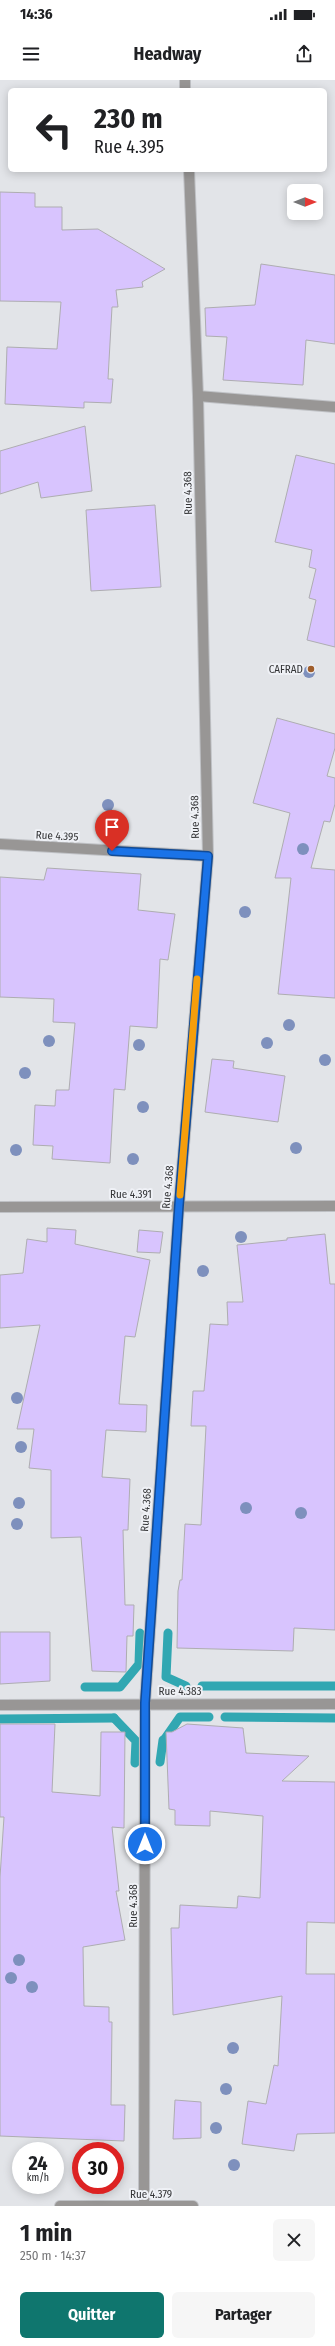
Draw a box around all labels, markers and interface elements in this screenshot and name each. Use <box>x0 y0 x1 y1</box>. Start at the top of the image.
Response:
text: 14:36 <box>20 5 53 23</box>
icon: menu <box>20 43 42 65</box>
text: Headway <box>134 43 201 65</box>
icon: share <box>293 43 315 65</box>
text: 230 m <box>94 102 163 135</box>
icon: left <box>28 104 80 156</box>
text: Rue 4.395 <box>94 136 164 158</box>
north arrow <box>287 184 323 220</box>
map controls <box>287 184 323 220</box>
street label: Rue 4.368 <box>181 471 195 515</box>
place label: CAFRAD <box>269 663 303 676</box>
marker: CAFRAD <box>306 664 316 674</box>
street label: Rue 4.368 <box>188 795 202 839</box>
pin <box>95 810 129 851</box>
icon: arrive <box>101 816 123 838</box>
street label: Rue 4.395 <box>35 828 79 844</box>
street label: Rue 4.368 <box>160 1164 176 1209</box>
street label: Rue 4.391 <box>110 1188 152 1201</box>
street label: Rue 4.368 <box>138 1487 154 1532</box>
street label: Rue 4.383 <box>159 1685 202 1698</box>
position arrow <box>124 1823 166 1865</box>
street label: Rue 4.368 <box>127 1884 140 1928</box>
speed limit sign: 30 <box>72 2142 124 2194</box>
text: 24 <box>28 2151 48 2175</box>
text: km/h <box>27 2172 49 2184</box>
street label: Rue 4.379 <box>130 2188 172 2201</box>
text: 1 min <box>20 2219 72 2247</box>
button: close <box>273 2219 315 2261</box>
text: 250 m · 14:37 <box>20 2248 86 2263</box>
button: Quitter <box>20 2292 164 2338</box>
button: Partager <box>172 2292 315 2338</box>

